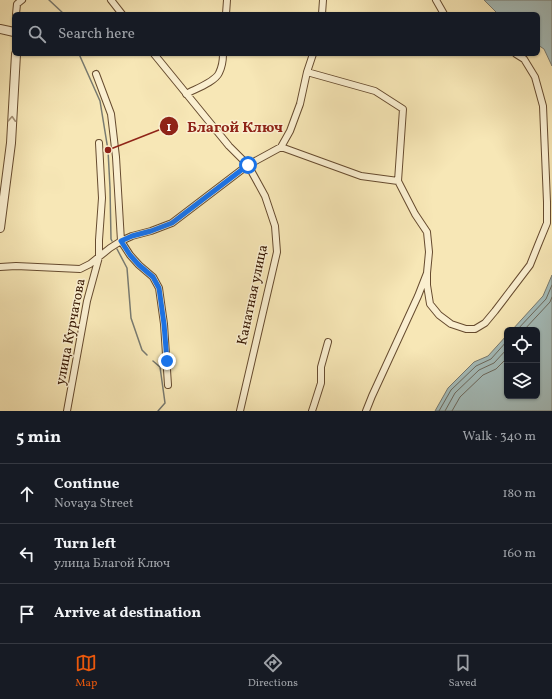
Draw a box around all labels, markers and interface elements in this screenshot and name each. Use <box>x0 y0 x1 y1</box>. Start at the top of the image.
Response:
search box <box>12 12 540 56</box>
icon: search <box>26 23 48 45</box>
text: Search here <box>58 24 135 45</box>
callout: Благой Ключ <box>159 113 291 140</box>
one-way arrow <box>8 116 17 122</box>
text: Благой Ключ <box>187 118 283 139</box>
text: 1 <box>167 120 172 136</box>
route start <box>239 156 257 174</box>
street label: Канатная улица <box>233 243 273 347</box>
street label: улица Курчатова <box>51 277 91 387</box>
map controls <box>504 327 540 399</box>
button: locate <box>504 327 540 363</box>
route end <box>158 352 176 370</box>
button: layers <box>504 363 540 399</box>
text: 5 min <box>16 426 61 449</box>
text: Walk · 340 m <box>463 428 536 446</box>
text: Continue <box>54 474 119 495</box>
icon: ahead <box>16 483 38 505</box>
text: 180 m <box>502 485 536 503</box>
text: Novaya Street <box>54 495 134 513</box>
text: Turn left <box>54 534 116 555</box>
icon: left <box>16 543 38 565</box>
text: 160 m <box>502 545 536 563</box>
text: улица Благой Ключ <box>54 555 170 573</box>
icon: arrive <box>16 603 38 625</box>
text: Arrive at destination <box>54 603 201 624</box>
tab: Map <box>75 652 97 691</box>
tab: Directions <box>248 652 298 691</box>
tab: Saved <box>448 652 477 691</box>

